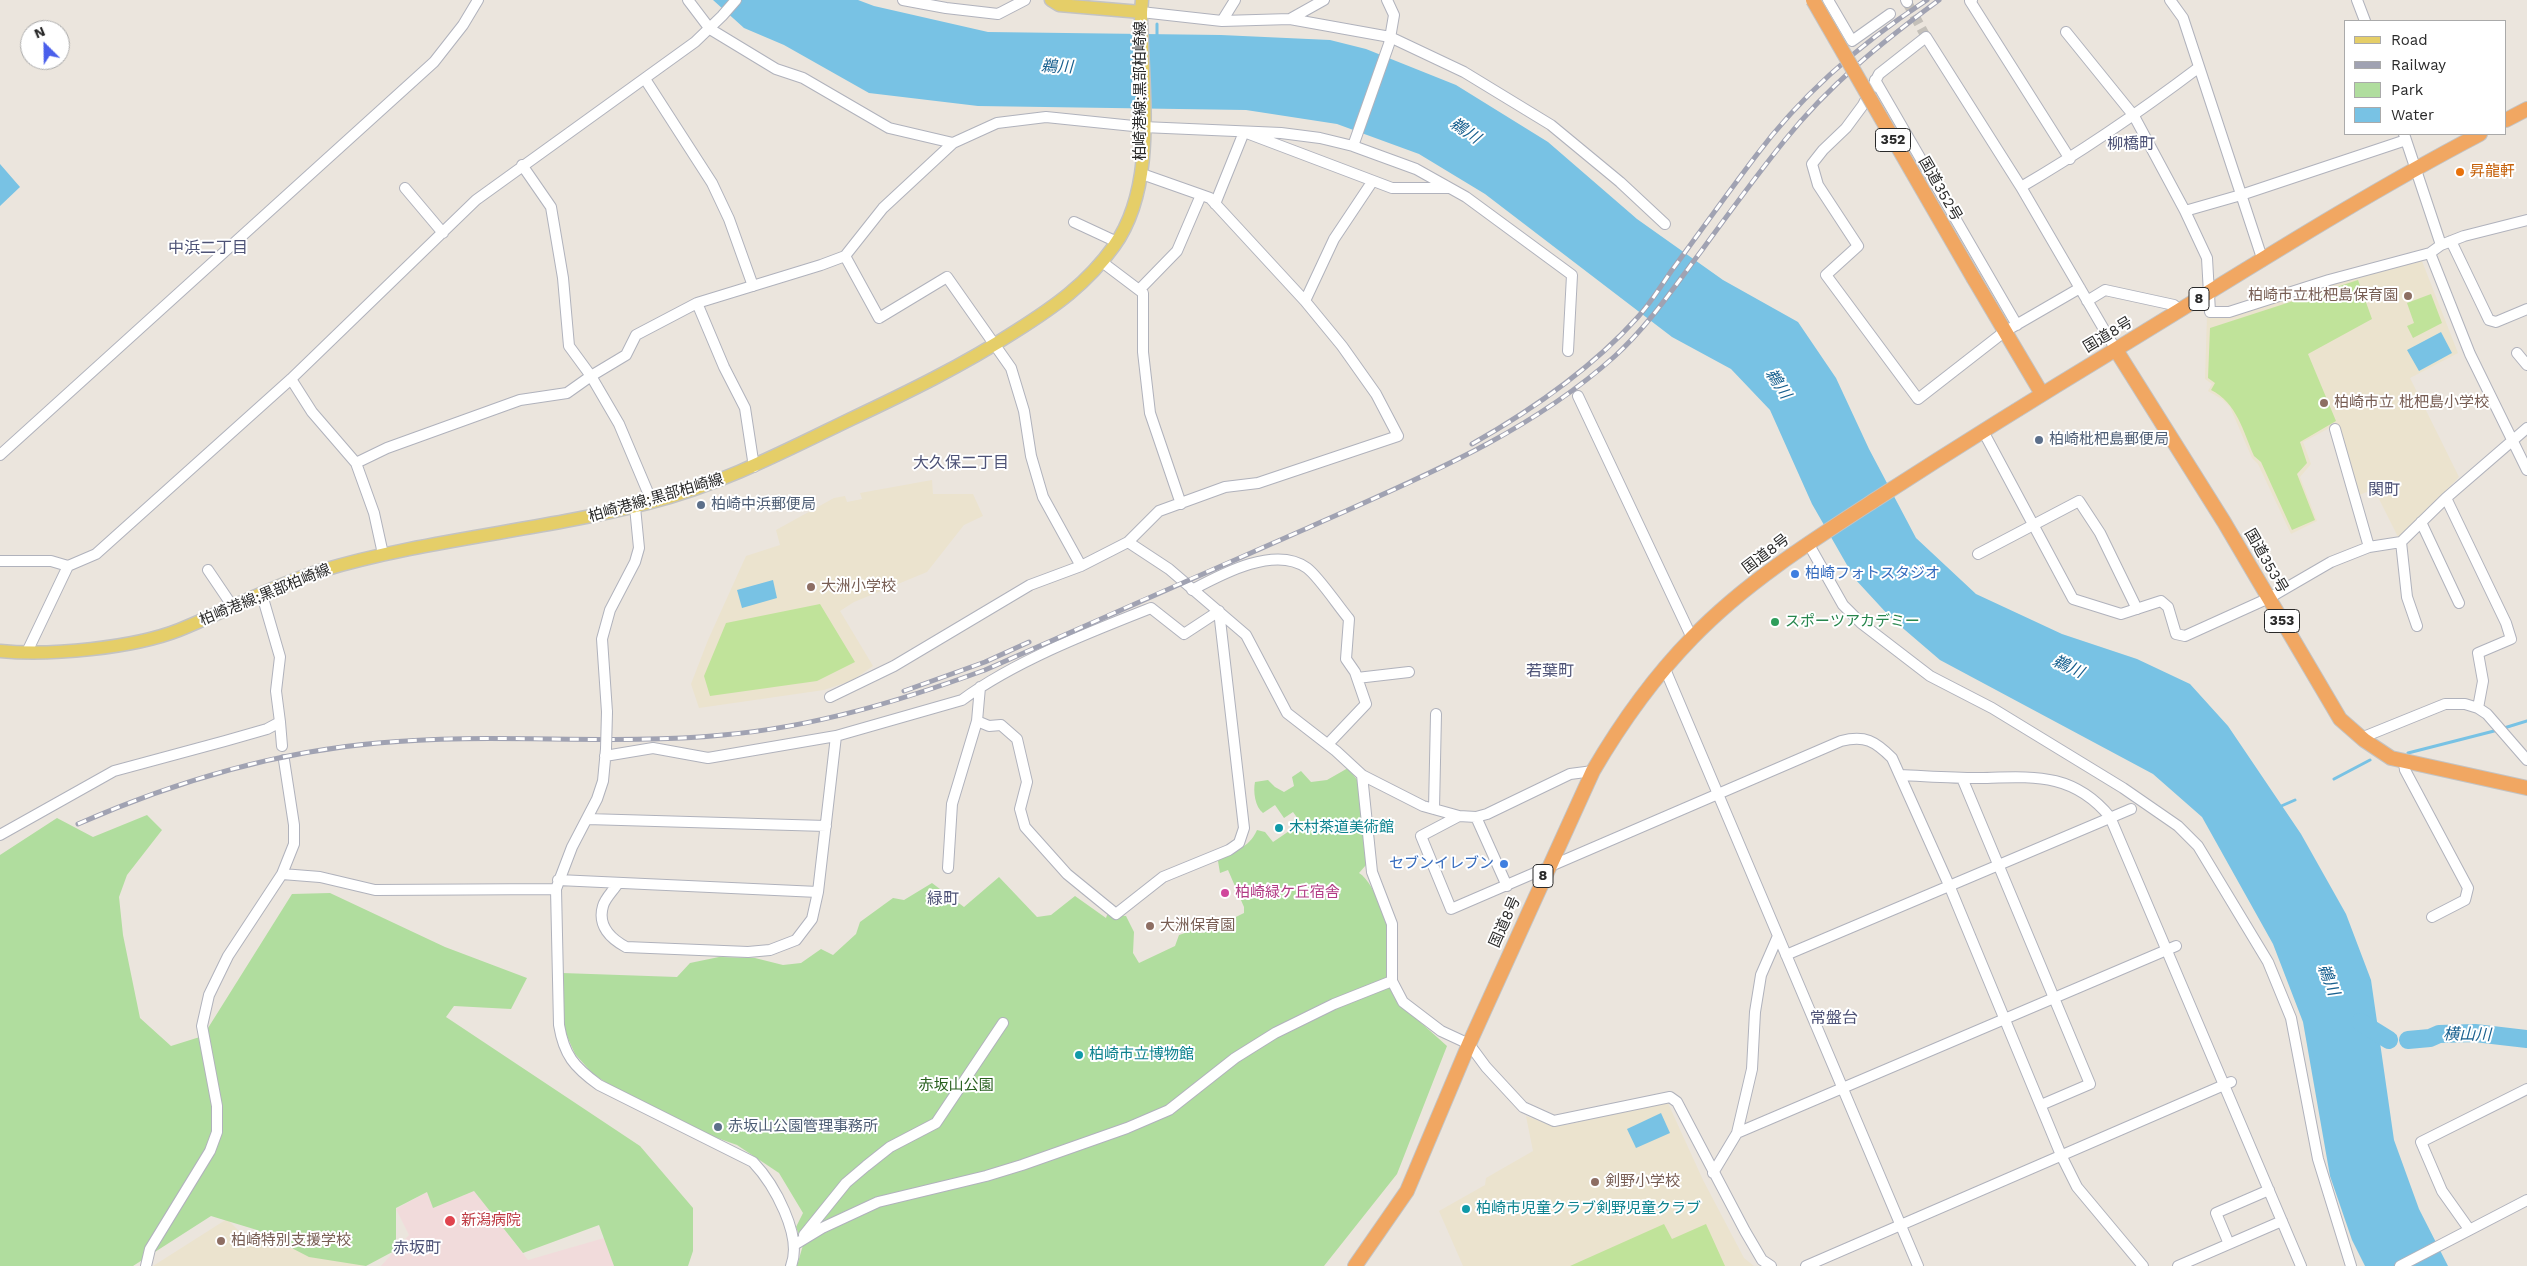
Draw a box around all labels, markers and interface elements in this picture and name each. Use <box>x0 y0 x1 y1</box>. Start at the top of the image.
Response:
north arrow <box>20 20 70 70</box>
legend <box>2344 20 2507 135</box>
street label: 柏崎港線;黒部柏崎線 <box>1132 21 1150 161</box>
text: N <box>32 23 47 42</box>
text: Road <box>2391 31 2428 49</box>
text: Railway <box>2391 56 2446 74</box>
water label: 鵜川 <box>1041 57 1073 77</box>
text: Park <box>2391 81 2423 99</box>
text: Water <box>2391 106 2434 124</box>
water label: 鵜川 <box>1446 114 1484 148</box>
road number: 352 <box>1876 128 1910 152</box>
district label: 柳橋町 <box>2107 134 2155 154</box>
street label: 国道352号 <box>1914 154 1966 224</box>
place label: 昇龍軒 <box>2470 163 2515 181</box>
marker: 昇龍軒 <box>2454 166 2466 178</box>
district label: 中浜二丁目 <box>168 238 248 258</box>
place label: 柏崎市立枇杷島保育園 <box>2248 287 2398 305</box>
road number: 8 <box>2189 288 2209 310</box>
marker: 柏崎市立枇杷島保育園 <box>2402 290 2414 302</box>
street label: 国道8号 <box>2080 313 2136 357</box>
water label: 鵜川 <box>1761 365 1795 403</box>
place label: 柏崎市立 枇杷島小学校 <box>2334 394 2489 412</box>
marker: 柏崎市立 枇杷島小学校 <box>2318 397 2330 409</box>
place label: 柏崎枇杷島郵便局 <box>2049 431 2169 449</box>
marker: 柏崎枇杷島郵便局 <box>2033 434 2045 446</box>
district label: 大久保二丁目 <box>913 453 1009 473</box>
street label: 柏崎港線;黒部柏崎線 <box>587 470 725 526</box>
district label: 関町 <box>2368 480 2400 500</box>
place label: 柏崎中浜郵便局 <box>711 496 816 514</box>
marker: 柏崎中浜郵便局 <box>695 499 707 511</box>
street label: 国道353号 <box>2240 526 2292 596</box>
street label: 国道8号 <box>1739 530 1793 578</box>
street label: 柏崎港線;黒部柏崎線 <box>197 561 333 629</box>
place label: 柏崎フォトスタジオ <box>1805 565 1940 583</box>
marker: 柏崎フォトスタジオ <box>1789 568 1801 580</box>
place label: 大洲小学校 <box>821 578 896 596</box>
marker: 大洲小学校 <box>805 581 817 593</box>
road number: 353 <box>2264 610 2300 632</box>
place label: スポーツアカデミー <box>1785 613 1920 631</box>
marker: スポーツアカデミー <box>1769 616 1781 628</box>
water label: 鵜川 <box>2049 652 2087 682</box>
district label: 若葉町 <box>1526 661 1574 681</box>
place label: 木村茶道美術館 <box>1289 819 1394 837</box>
marker: 木村茶道美術館 <box>1273 822 1285 834</box>
place label: セブンイレブン <box>1389 855 1494 873</box>
marker: セブンイレブン <box>1498 858 1510 870</box>
road number: 8 <box>1533 864 1553 888</box>
place label: 柏崎緑ケ丘宿舎 <box>1235 884 1340 902</box>
marker: 柏崎緑ケ丘宿舎 <box>1219 887 1231 899</box>
district label: 緑町 <box>927 889 959 909</box>
street label: 国道8号 <box>1486 894 1524 950</box>
place label: 大洲保育園 <box>1160 917 1235 935</box>
marker: 大洲保育園 <box>1144 920 1156 932</box>
water label: 鵜川 <box>2313 962 2343 998</box>
district label: 常盤台 <box>1810 1008 1858 1028</box>
water label: 横山川 <box>2443 1025 2491 1045</box>
place label: 柏崎市立博物館 <box>1089 1046 1194 1064</box>
marker: 柏崎市立博物館 <box>1073 1049 1085 1061</box>
park label: 赤坂山公園 <box>919 1077 993 1095</box>
place label: 赤坂山公園管理事務所 <box>728 1118 878 1136</box>
marker: 赤坂山公園管理事務所 <box>712 1121 724 1133</box>
place label: 剣野小学校 <box>1605 1173 1680 1191</box>
marker: 剣野小学校 <box>1589 1176 1601 1188</box>
place label: 柏崎市児童クラブ剣野児童クラブ <box>1476 1200 1701 1218</box>
marker: 柏崎市児童クラブ剣野児童クラブ <box>1460 1203 1472 1215</box>
place label: 新潟病院 <box>461 1212 521 1230</box>
marker: 新潟病院 <box>443 1214 457 1228</box>
place label: 柏崎特別支援学校 <box>231 1232 351 1250</box>
marker: 柏崎特別支援学校 <box>215 1235 227 1247</box>
district label: 赤坂町 <box>393 1238 441 1258</box>

